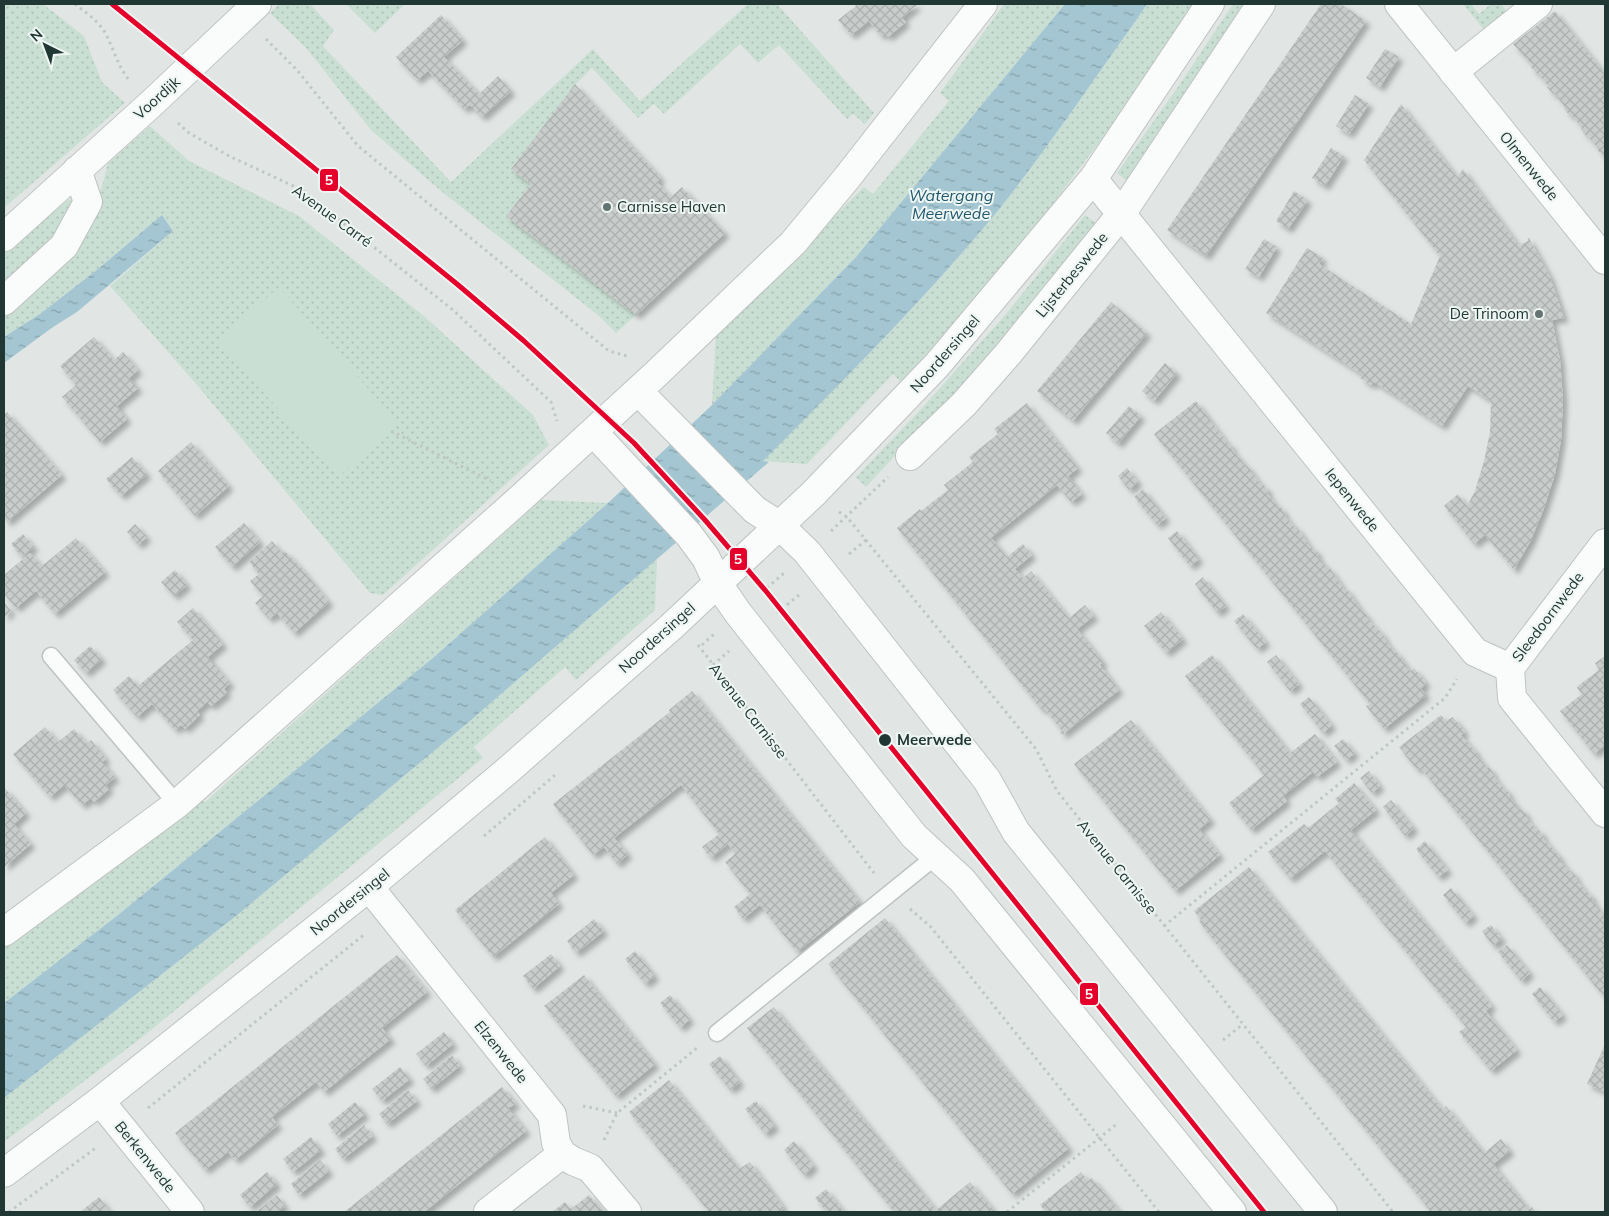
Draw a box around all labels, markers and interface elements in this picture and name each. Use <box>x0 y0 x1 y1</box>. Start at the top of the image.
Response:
north arrow <box>20 20 70 70</box>
text: N <box>26 25 46 46</box>
street label: Voordijk <box>130 72 184 123</box>
street label: Olmenwede <box>1496 127 1563 204</box>
line badge: 5 <box>319 168 339 192</box>
text: 5 <box>325 171 333 189</box>
street label: Avenue Carré <box>289 180 376 251</box>
water label: Watergang Meerwede <box>909 185 994 223</box>
place label: Carnisse Haven <box>617 197 726 216</box>
marker: Carnisse Haven <box>601 201 613 213</box>
street label: Lijsterbeswede <box>1031 228 1112 321</box>
place label: De Trinoom <box>1450 304 1529 323</box>
marker: De Trinoom <box>1533 308 1545 320</box>
street label: Noordersingel <box>906 311 984 396</box>
street label: Iepenwede <box>1321 464 1384 535</box>
line badge: 5 <box>729 547 748 571</box>
text: 5 <box>734 550 742 568</box>
street label: Sleedoornwede <box>1508 568 1588 665</box>
street label: Noordersingel <box>614 598 699 677</box>
street label: Avenue Carnisse <box>705 659 792 762</box>
place label: Meerwede <box>897 730 972 749</box>
marker: Meerwede <box>877 732 893 748</box>
street label: Avenue Carnisse <box>1073 816 1161 918</box>
street label: Noordersingel <box>306 864 393 939</box>
line badge: 5 <box>1079 982 1099 1006</box>
text: 5 <box>1085 985 1093 1003</box>
street label: Elzenwede <box>470 1017 532 1087</box>
street label: Berkenwede <box>111 1117 180 1196</box>

